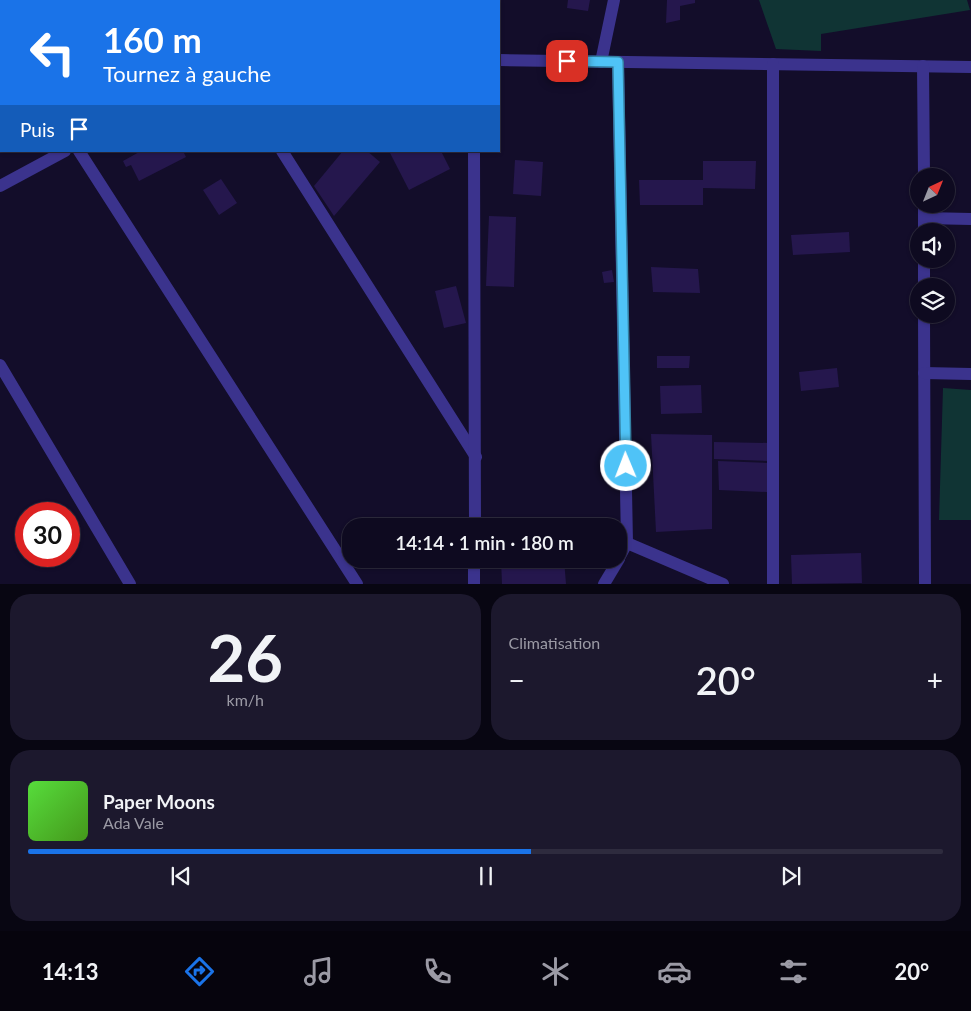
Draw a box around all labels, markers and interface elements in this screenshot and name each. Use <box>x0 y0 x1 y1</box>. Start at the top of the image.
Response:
text: 160 m <box>103 18 202 60</box>
icon: left <box>20 20 85 85</box>
pin <box>546 40 588 82</box>
icon: arrive <box>553 47 581 75</box>
text: Tournez à gauche <box>103 60 271 87</box>
icon: arrive <box>65 115 93 143</box>
text: Puis <box>20 118 55 141</box>
north arrow <box>910 168 955 212</box>
map controls <box>910 168 955 323</box>
button: sound <box>910 223 955 268</box>
button: layers <box>910 278 955 323</box>
position arrow <box>599 439 651 491</box>
speed limit sign: 30 <box>15 502 80 567</box>
text: 14:14 · 1 min · 180 m <box>395 531 574 554</box>
text: 26 <box>208 618 283 696</box>
text: Climatisation <box>509 633 600 652</box>
text: 20° <box>696 657 756 703</box>
text: − <box>509 663 525 697</box>
text: + <box>927 663 943 697</box>
text: km/h <box>227 690 264 709</box>
text: Paper Moons <box>103 790 215 813</box>
text: Ada Vale <box>103 813 164 832</box>
icon: previous <box>167 862 195 890</box>
icon: pause <box>472 862 500 890</box>
icon: next <box>777 862 805 890</box>
icon: directions <box>182 954 217 989</box>
icon: music <box>301 954 336 989</box>
icon: phone <box>420 954 455 989</box>
icon: climate <box>538 954 573 989</box>
icon: car <box>657 954 692 989</box>
icon: filters <box>776 954 811 989</box>
text: 14:13 <box>42 958 99 985</box>
text: 20° <box>894 958 929 985</box>

